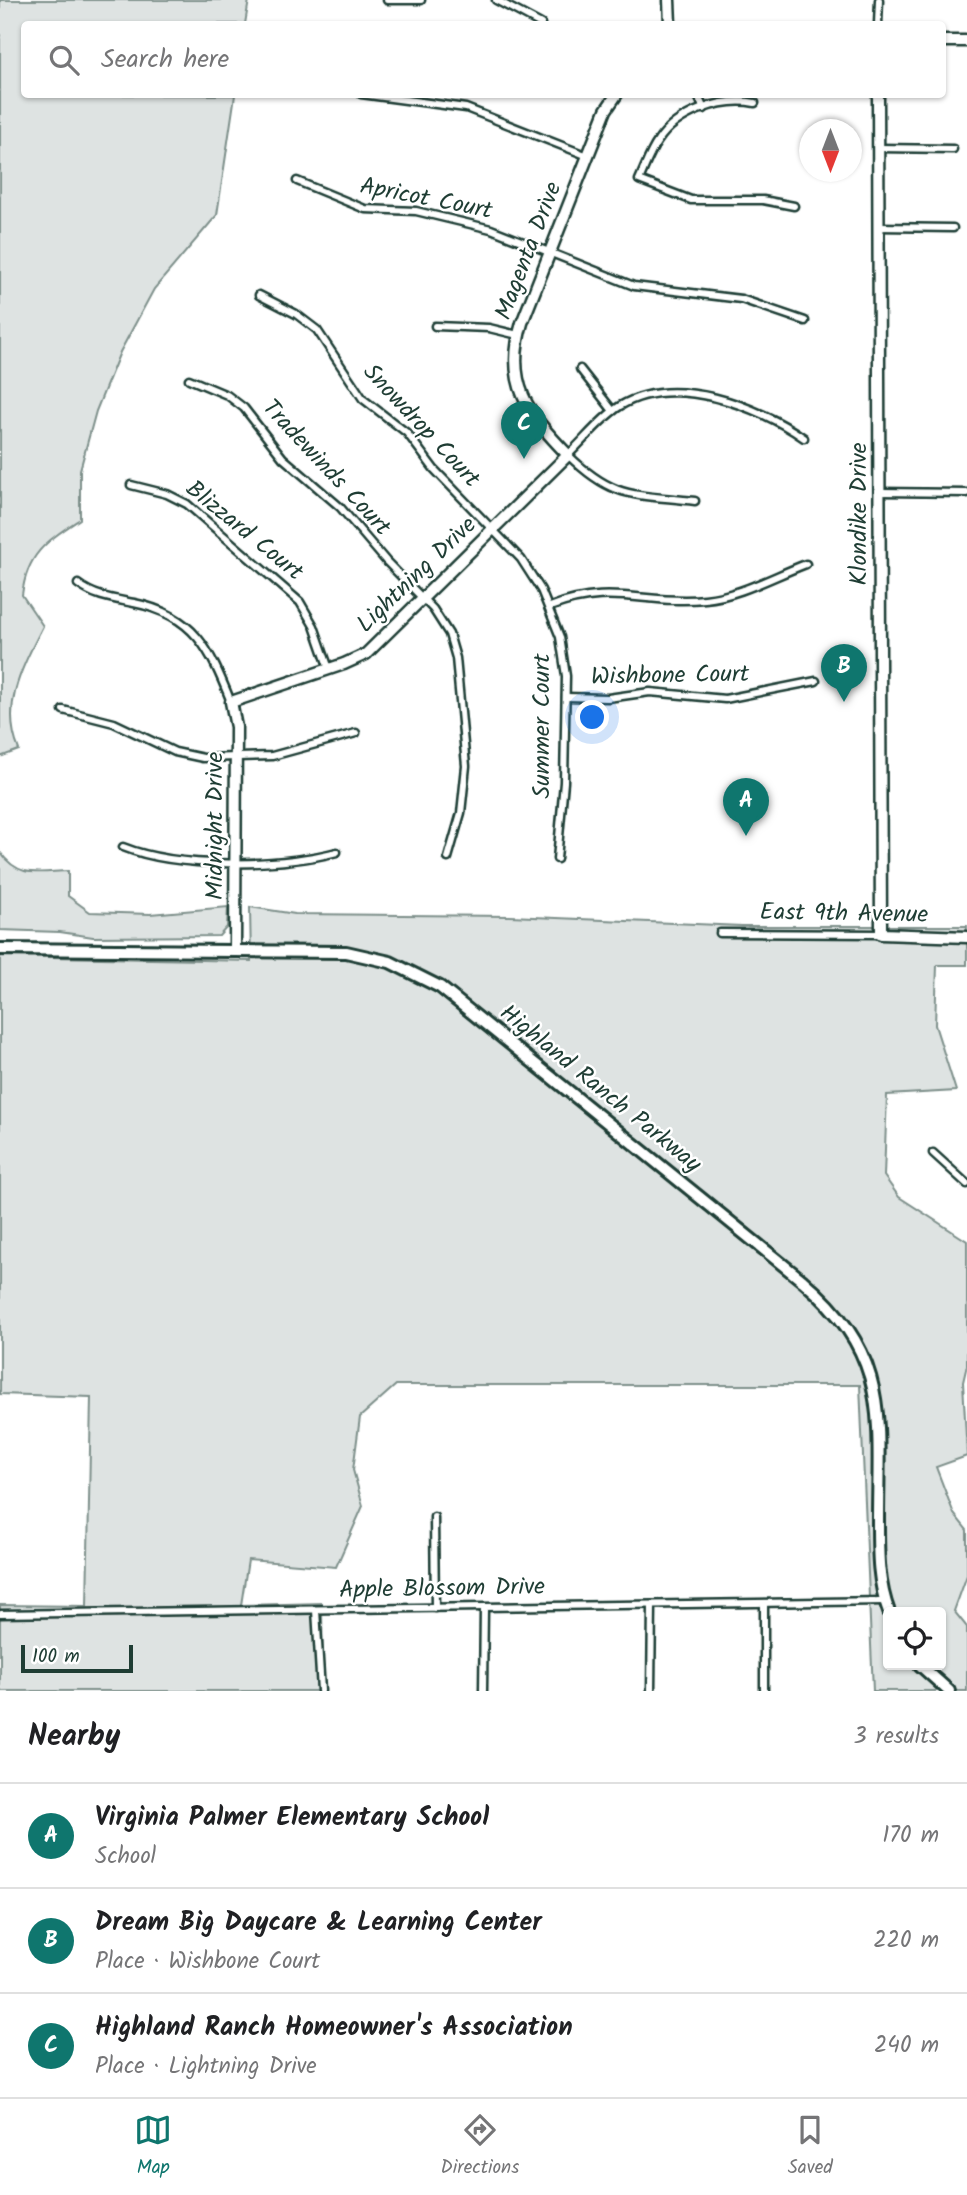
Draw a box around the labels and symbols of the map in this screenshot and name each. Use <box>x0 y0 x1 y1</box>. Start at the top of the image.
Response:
north arrow <box>799 119 862 182</box>
street label: Apricot Court <box>356 167 496 231</box>
street label: Magenta Drive <box>485 176 573 326</box>
street label: Snowdrop Court <box>353 355 490 498</box>
street label: Tradewinds Court <box>252 391 401 546</box>
pin: C <box>501 401 547 459</box>
street label: Klondike Drive <box>840 442 879 586</box>
street label: Blizzard Court <box>176 471 312 592</box>
street label: Lightning Drive <box>348 507 486 643</box>
pin: B <box>821 644 867 702</box>
street label: Summer Court <box>523 653 562 798</box>
street label: Wishbone Court <box>591 655 750 697</box>
your location <box>575 700 609 734</box>
street label: Midnight Drive <box>196 752 235 900</box>
pin: A <box>723 778 769 836</box>
street label: East 9th Avenue <box>759 893 929 935</box>
street label: Highland Ranch Parkway <box>490 995 710 1184</box>
street label: Apple Blossom Drive <box>339 1568 546 1610</box>
scale bar <box>21 1642 133 1674</box>

